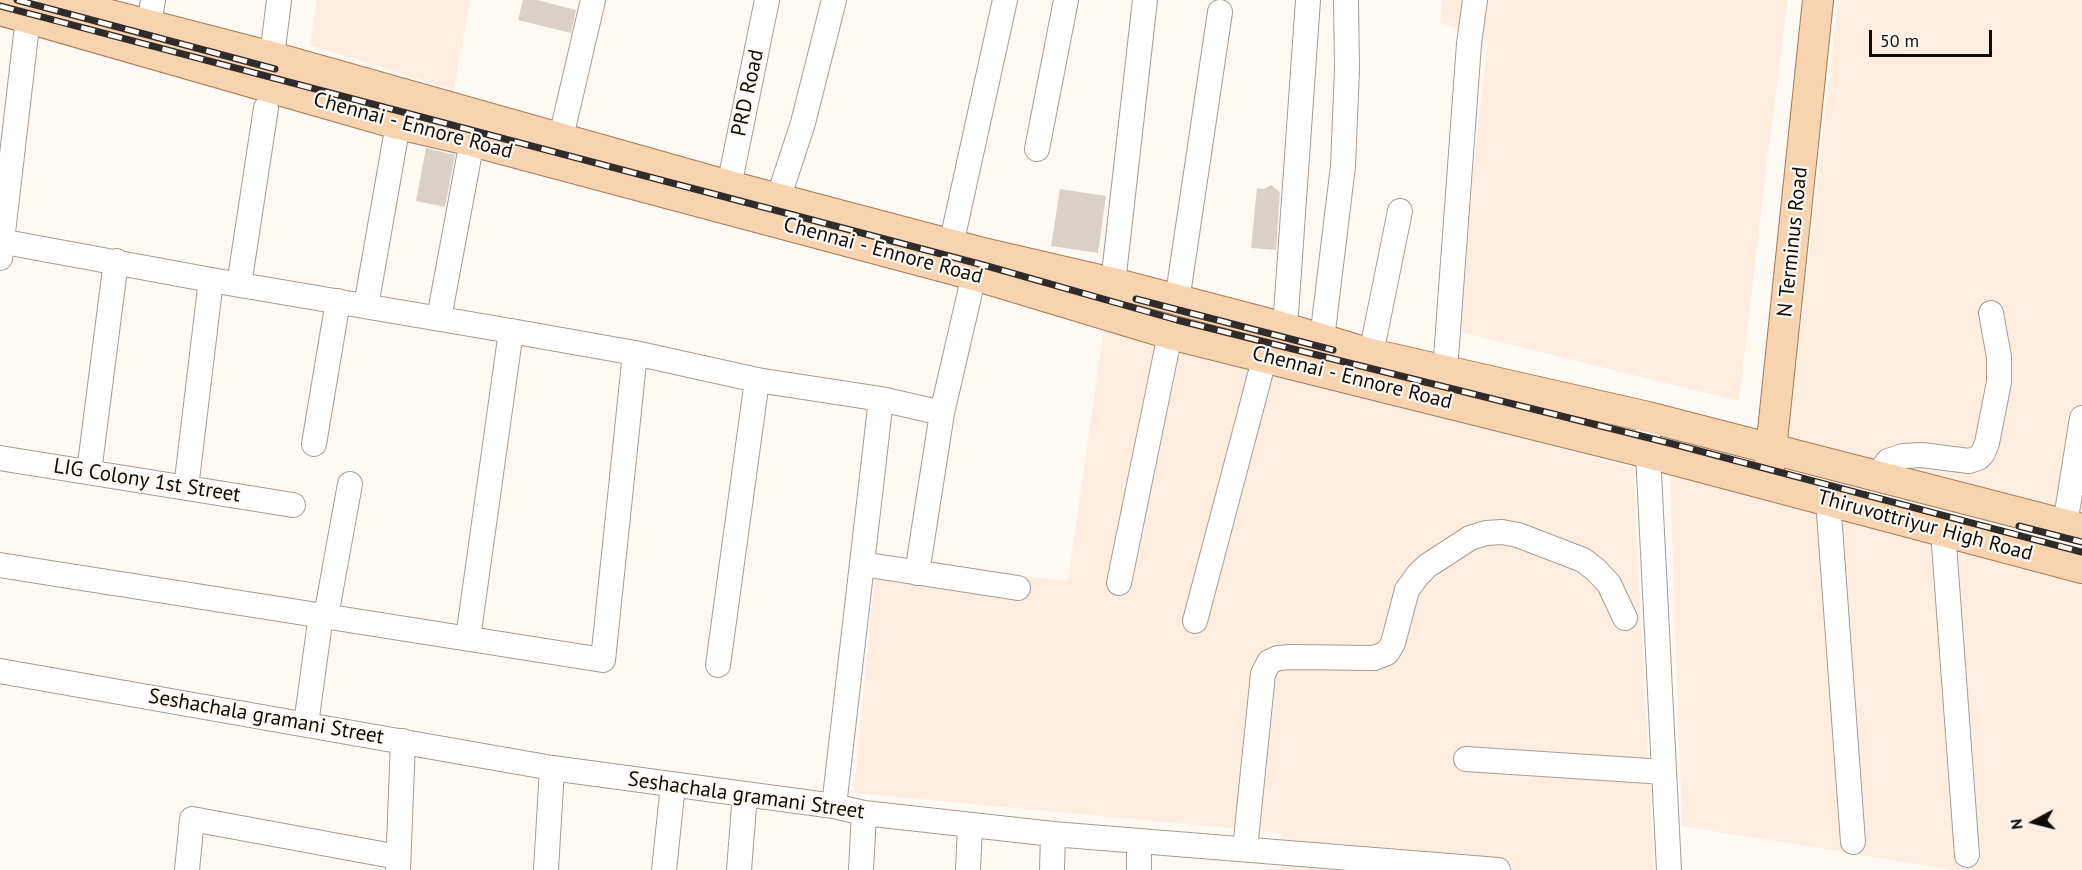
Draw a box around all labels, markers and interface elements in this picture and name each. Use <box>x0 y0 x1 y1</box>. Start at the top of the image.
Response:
scale bar <box>1872 18 1995 56</box>
text: 50 m <box>1880 29 1919 52</box>
street label: PRD Road <box>727 47 769 139</box>
street label: Chennai - Ennore Road <box>311 87 515 165</box>
street label: N Terminus Road <box>1773 166 1813 318</box>
street label: Chennai - Ennore Road <box>781 212 985 290</box>
street label: Chennai - Ennore Road <box>1249 341 1455 415</box>
street label: LIG Colony 1st Street <box>52 454 242 508</box>
street label: Thiruvottriyur High Road <box>1815 485 2035 567</box>
street label: Seshachala gramani Street <box>146 684 386 750</box>
street label: Seshachala gramani Street <box>626 767 866 825</box>
north arrow <box>2004 792 2064 852</box>
text: N <box>2006 818 2027 831</box>

